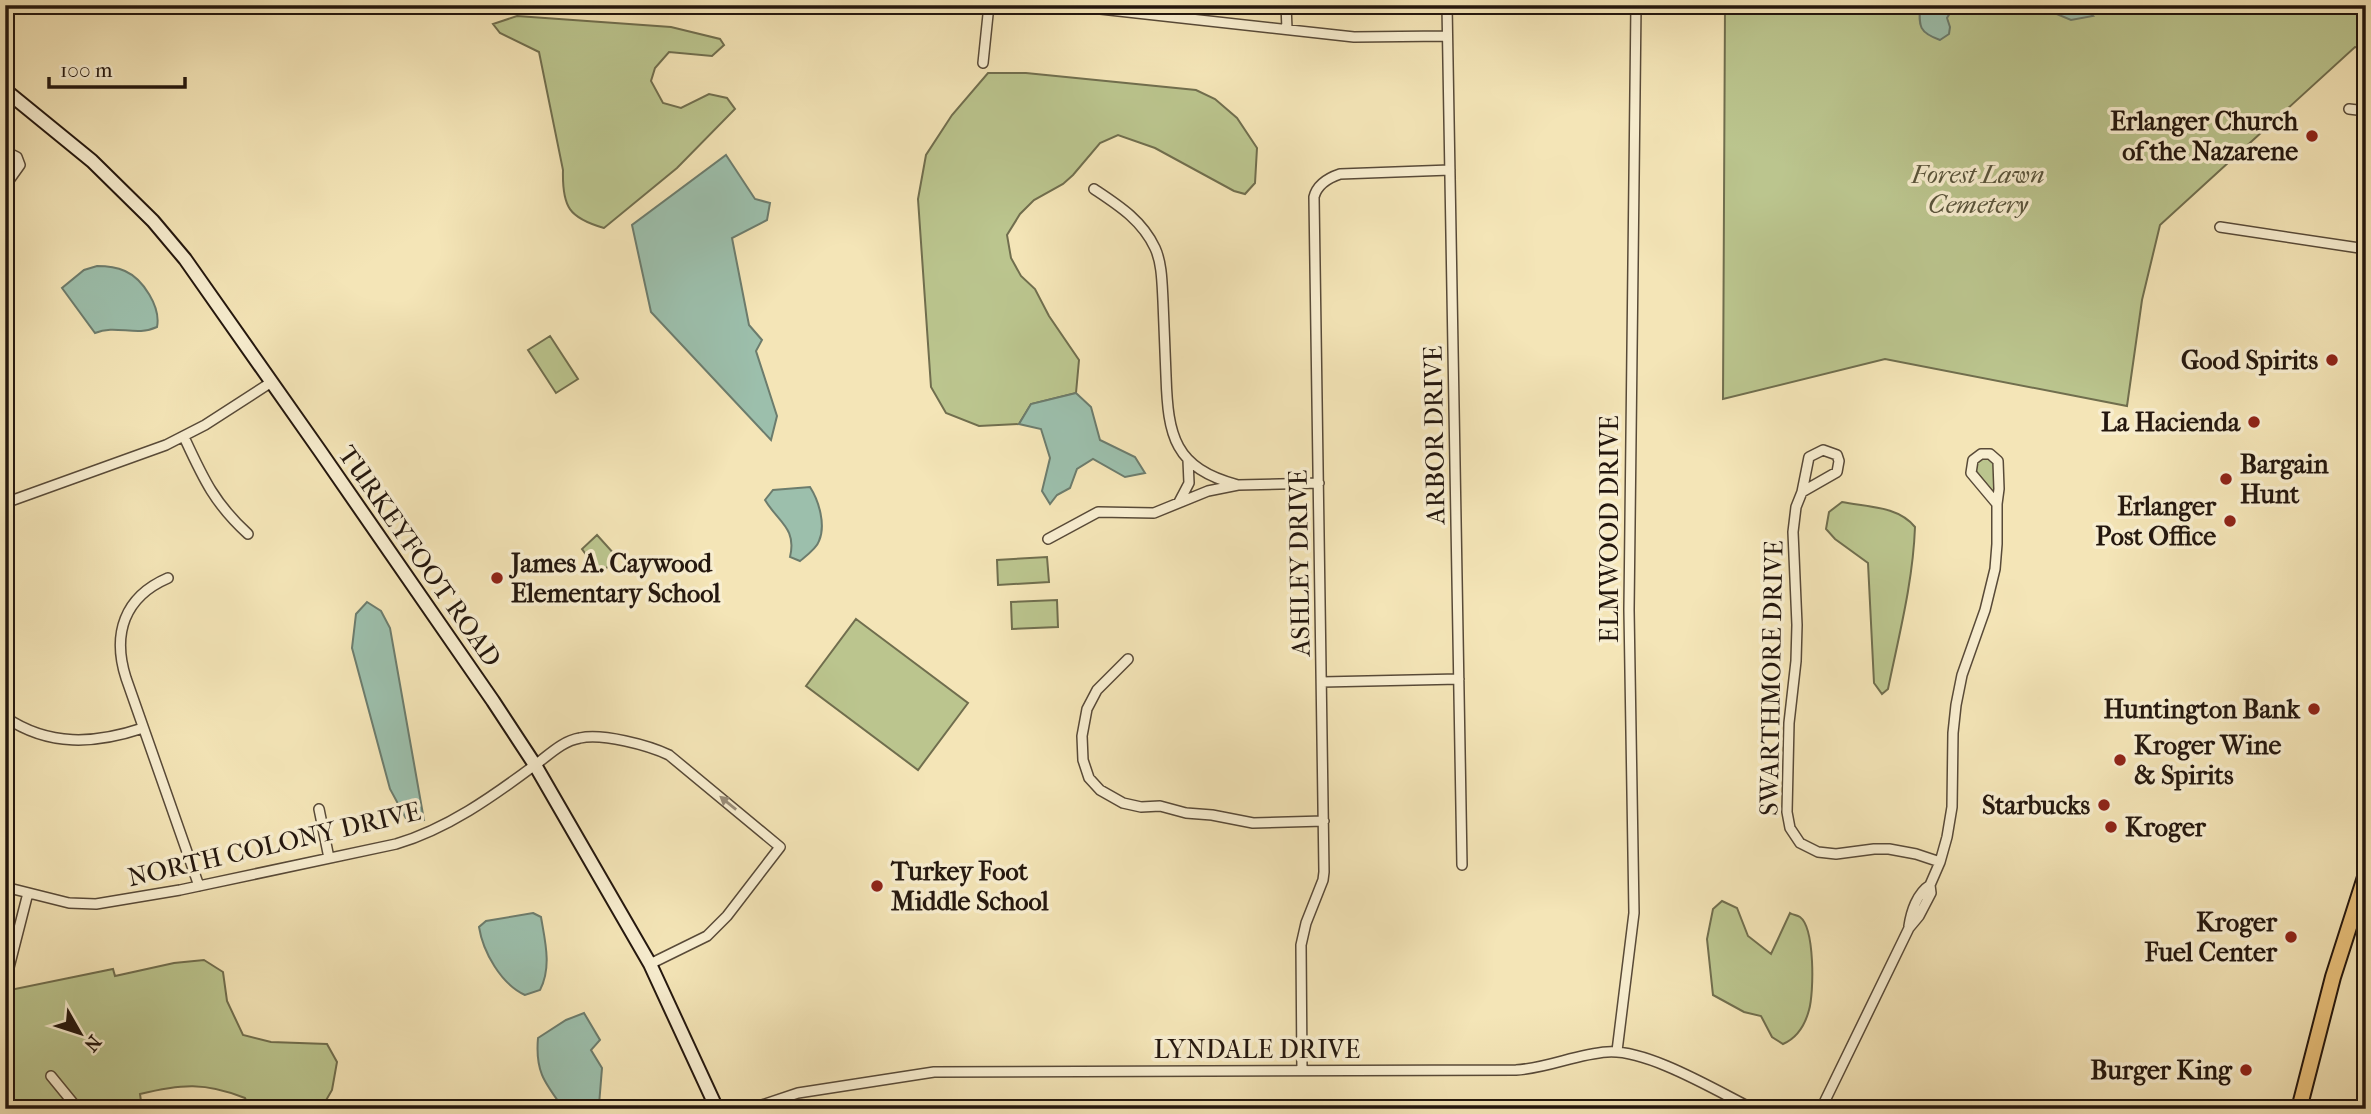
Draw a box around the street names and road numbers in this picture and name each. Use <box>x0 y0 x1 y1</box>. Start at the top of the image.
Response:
street label: ARBOR DRIVE <box>1417 345 1452 526</box>
street label: ELMWOOD DRIVE <box>1594 415 1625 643</box>
street label: TURKEYFOOT ROAD <box>332 440 508 673</box>
street label: ASHLEY DRIVE <box>1282 469 1317 658</box>
street label: SWARTHMORE DRIVE <box>1754 540 1789 816</box>
street label: NORTH COLONY DRIVE <box>125 796 424 893</box>
street label: LYNDALE DRIVE <box>1154 1034 1360 1065</box>

